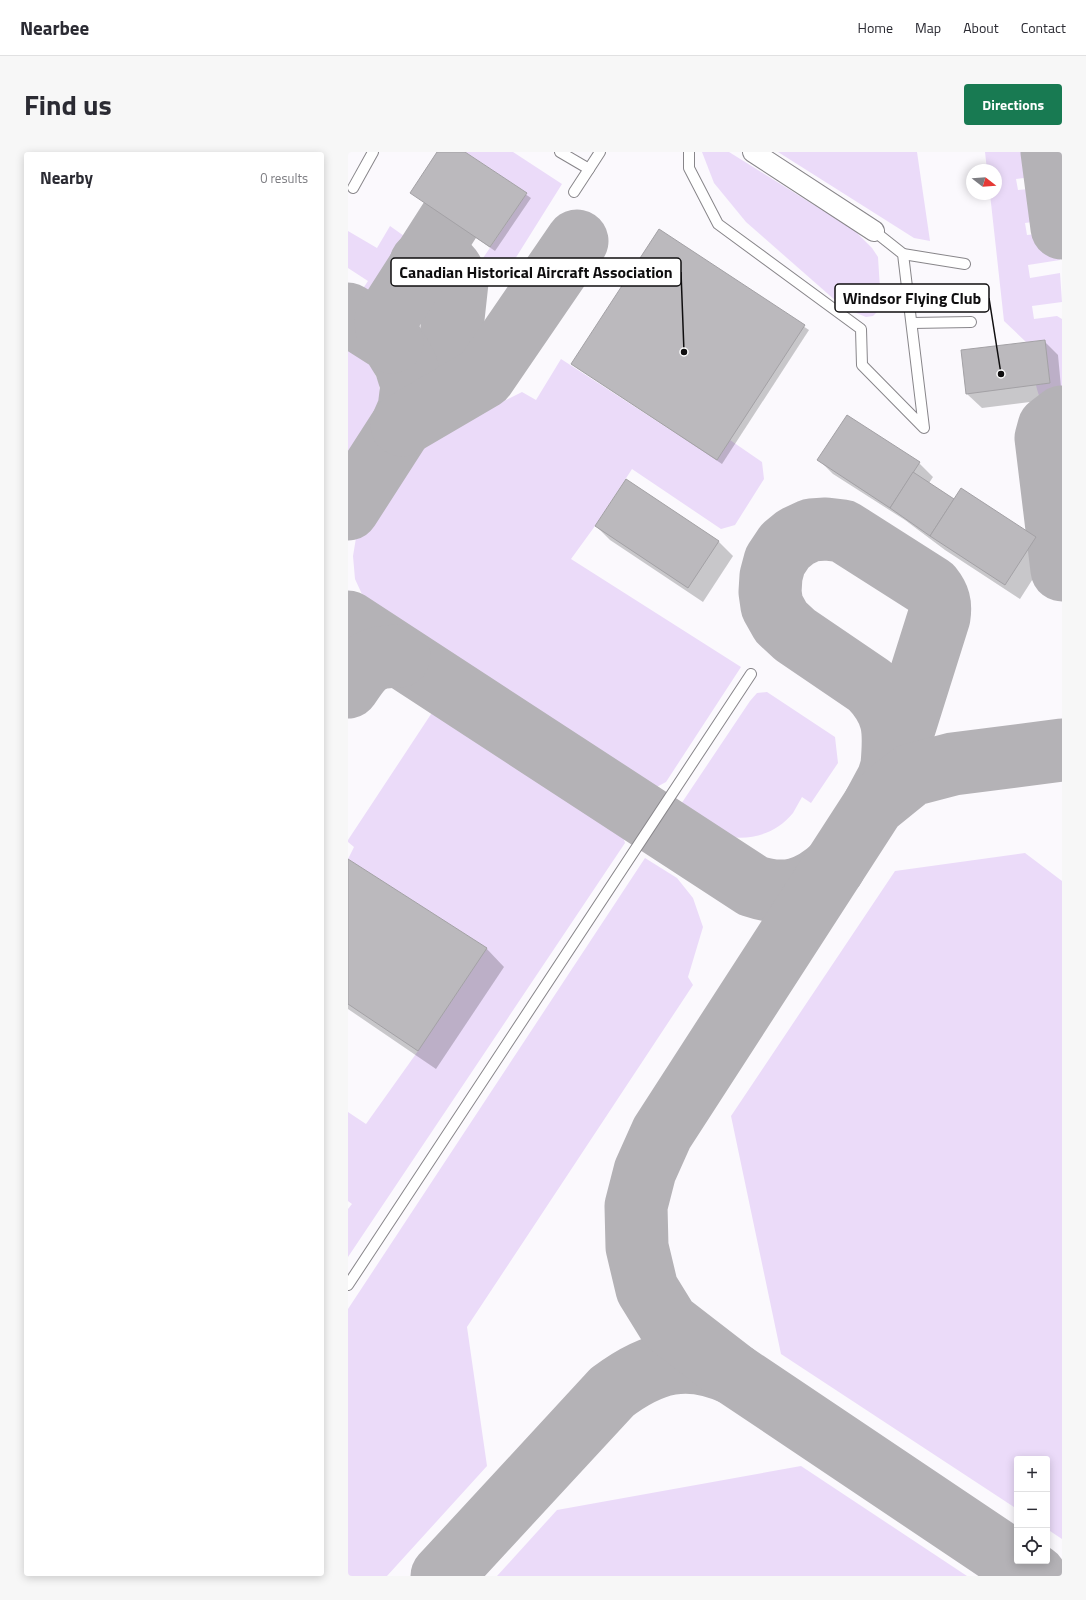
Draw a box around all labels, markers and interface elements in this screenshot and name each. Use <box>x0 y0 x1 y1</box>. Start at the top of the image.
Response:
text: Nearbee <box>20 13 89 42</box>
text: Home <box>858 17 893 38</box>
text: Map <box>915 17 941 38</box>
text: About <box>963 17 999 38</box>
text: Contact <box>1021 17 1066 38</box>
text: Find us <box>24 83 112 126</box>
button: Directions <box>964 84 1062 125</box>
north arrow <box>966 164 1002 200</box>
text: Nearby <box>40 165 93 191</box>
text: 0 results <box>260 168 308 188</box>
callout: Canadian Historical Aircraft Association <box>391 258 681 286</box>
text: Canadian Historical Aircraft Association <box>399 260 673 284</box>
callout: Windsor Flying Club <box>835 284 989 312</box>
text: Windsor Flying Club <box>843 286 982 310</box>
map controls <box>1014 1456 1050 1564</box>
button: + <box>1014 1456 1050 1492</box>
button: − <box>1014 1492 1050 1528</box>
button: locate <box>1014 1528 1050 1564</box>

